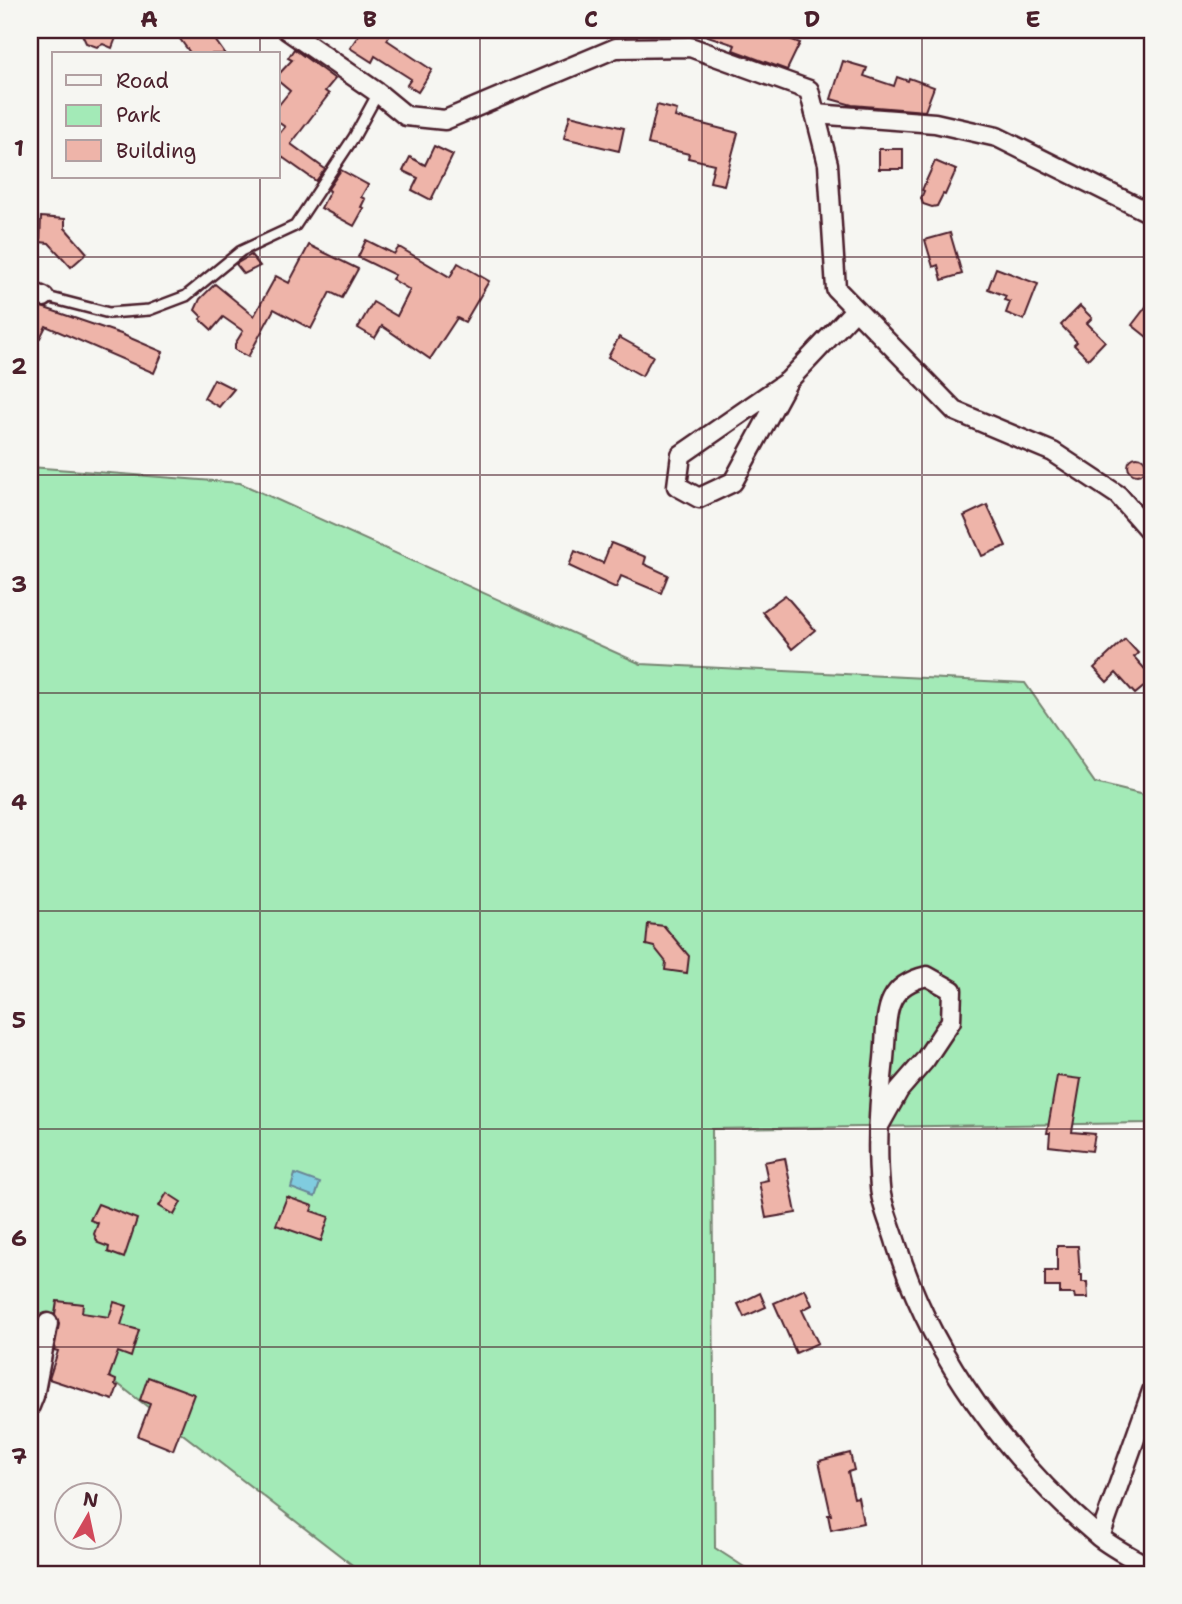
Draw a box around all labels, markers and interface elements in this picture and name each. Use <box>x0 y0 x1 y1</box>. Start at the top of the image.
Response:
text: A <box>140 4 158 34</box>
text: B <box>363 4 377 34</box>
text: C <box>584 4 598 34</box>
text: D <box>804 4 820 34</box>
text: E <box>1025 4 1041 34</box>
legend <box>52 52 280 178</box>
text: Road <box>116 67 169 95</box>
text: Park <box>116 101 161 129</box>
text: 1 <box>14 133 24 163</box>
text: Building <box>116 137 196 165</box>
text: 2 <box>11 351 27 381</box>
text: 3 <box>11 569 27 599</box>
text: 4 <box>11 787 27 817</box>
text: 5 <box>12 1005 26 1035</box>
text: 6 <box>11 1223 27 1253</box>
text: 7 <box>11 1441 27 1471</box>
north arrow <box>52 1482 122 1552</box>
text: N <box>81 1486 100 1513</box>

